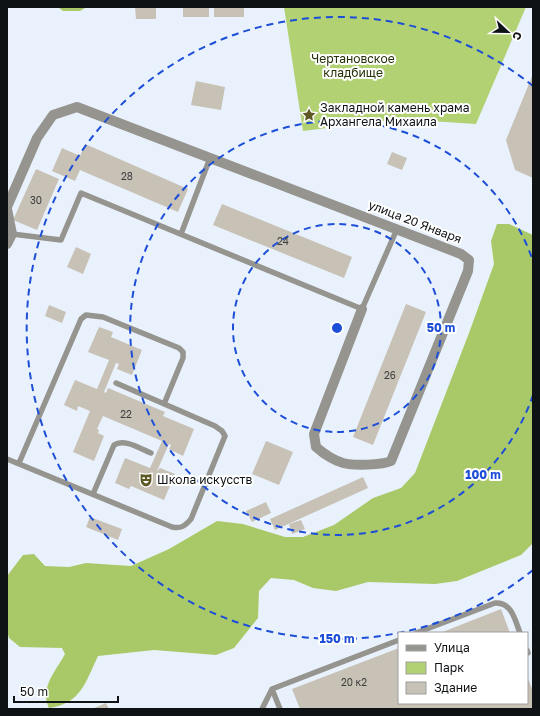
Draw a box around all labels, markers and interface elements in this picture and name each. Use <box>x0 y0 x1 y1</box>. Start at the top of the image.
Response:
north arrow <box>488 12 528 52</box>
text: С <box>510 30 525 42</box>
park label: Чертановское кладбище <box>311 51 395 80</box>
place label: Закладной камень храма Архангела Михаила <box>320 100 469 129</box>
place icon: Закладной камень храма Архангела Михаила <box>301 107 317 123</box>
house number: 28 <box>121 170 133 182</box>
house number: 30 <box>30 194 42 206</box>
street label: улица 20 Января <box>366 197 464 246</box>
house number: 24 <box>277 235 289 247</box>
text: 50 m <box>427 320 455 335</box>
centre of rings <box>330 321 344 335</box>
house number: 26 <box>384 369 396 381</box>
house number: 22 <box>120 408 132 420</box>
text: 100 m <box>465 467 501 482</box>
theatre icon: Школа искусств <box>138 472 154 488</box>
place label: Школа искусств <box>157 472 253 487</box>
text: 150 m <box>320 631 354 646</box>
legend <box>398 632 528 704</box>
text: Улица <box>434 640 470 655</box>
text: Парк <box>434 660 464 675</box>
house number: 20 к2 <box>341 676 367 688</box>
scale bar <box>14 678 118 704</box>
text: Здание <box>434 680 477 695</box>
text: 50 m <box>20 684 48 699</box>

